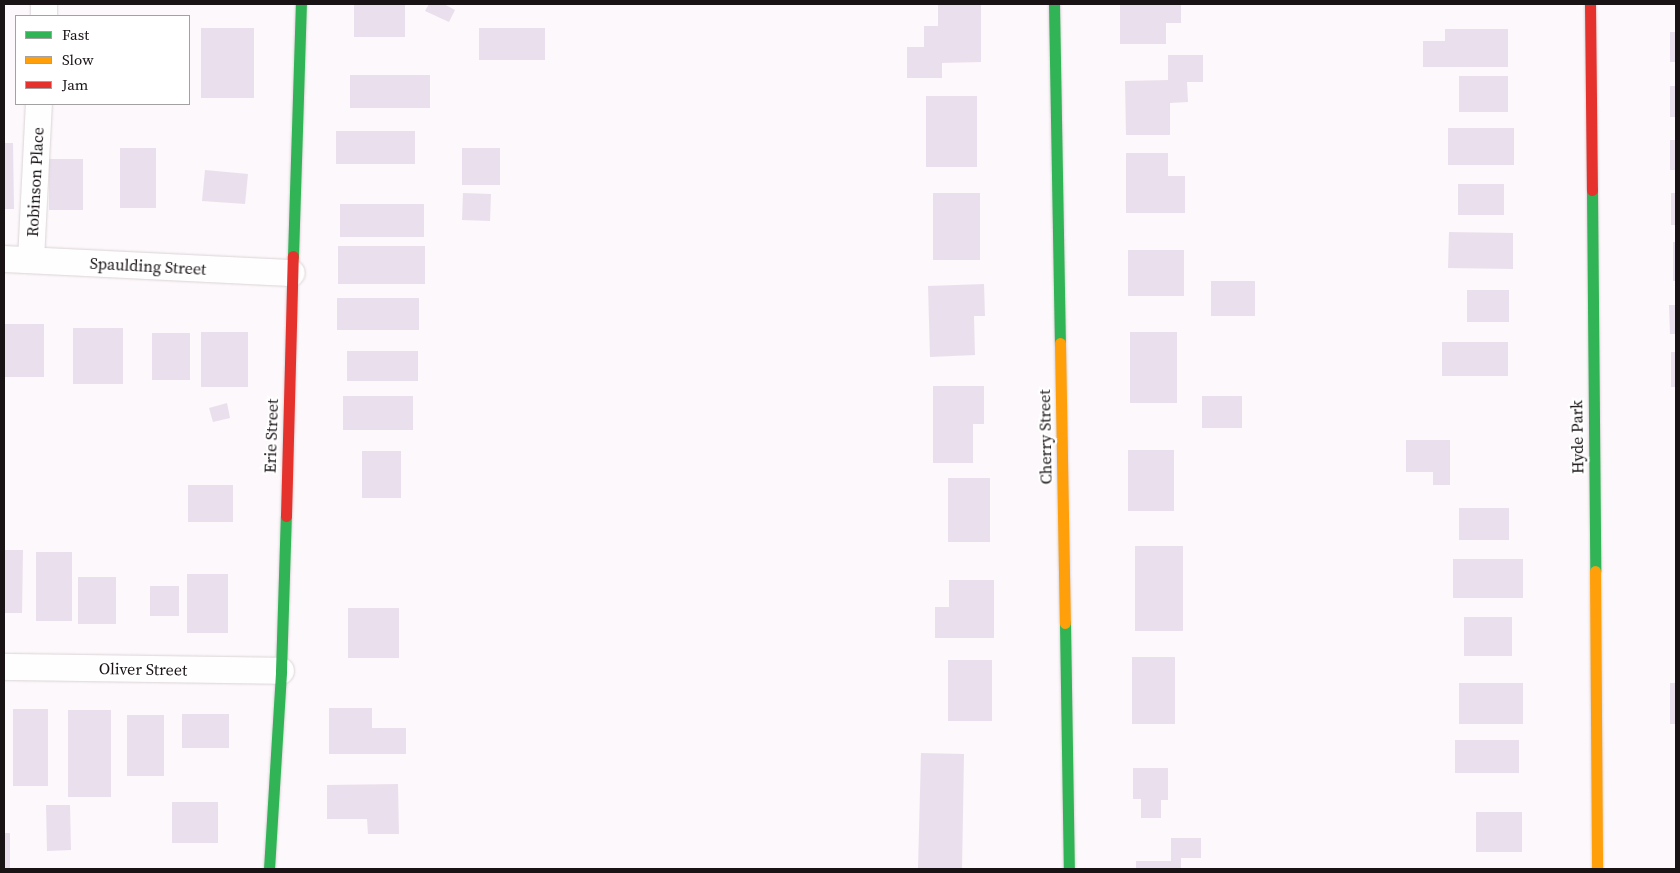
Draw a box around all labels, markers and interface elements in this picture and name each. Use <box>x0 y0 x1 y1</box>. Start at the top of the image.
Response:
legend <box>15 15 190 105</box>
text: Fast <box>62 24 89 45</box>
text: Slow <box>62 49 94 70</box>
text: Jam <box>62 74 88 95</box>
street label: Robinson Place <box>23 127 47 237</box>
street label: Spaulding Street <box>89 253 207 279</box>
street label: Cherry Street <box>1035 389 1055 485</box>
street label: Erie Street <box>260 398 282 474</box>
street label: Hyde Park <box>1567 400 1587 474</box>
street label: Oliver Street <box>99 659 187 679</box>

